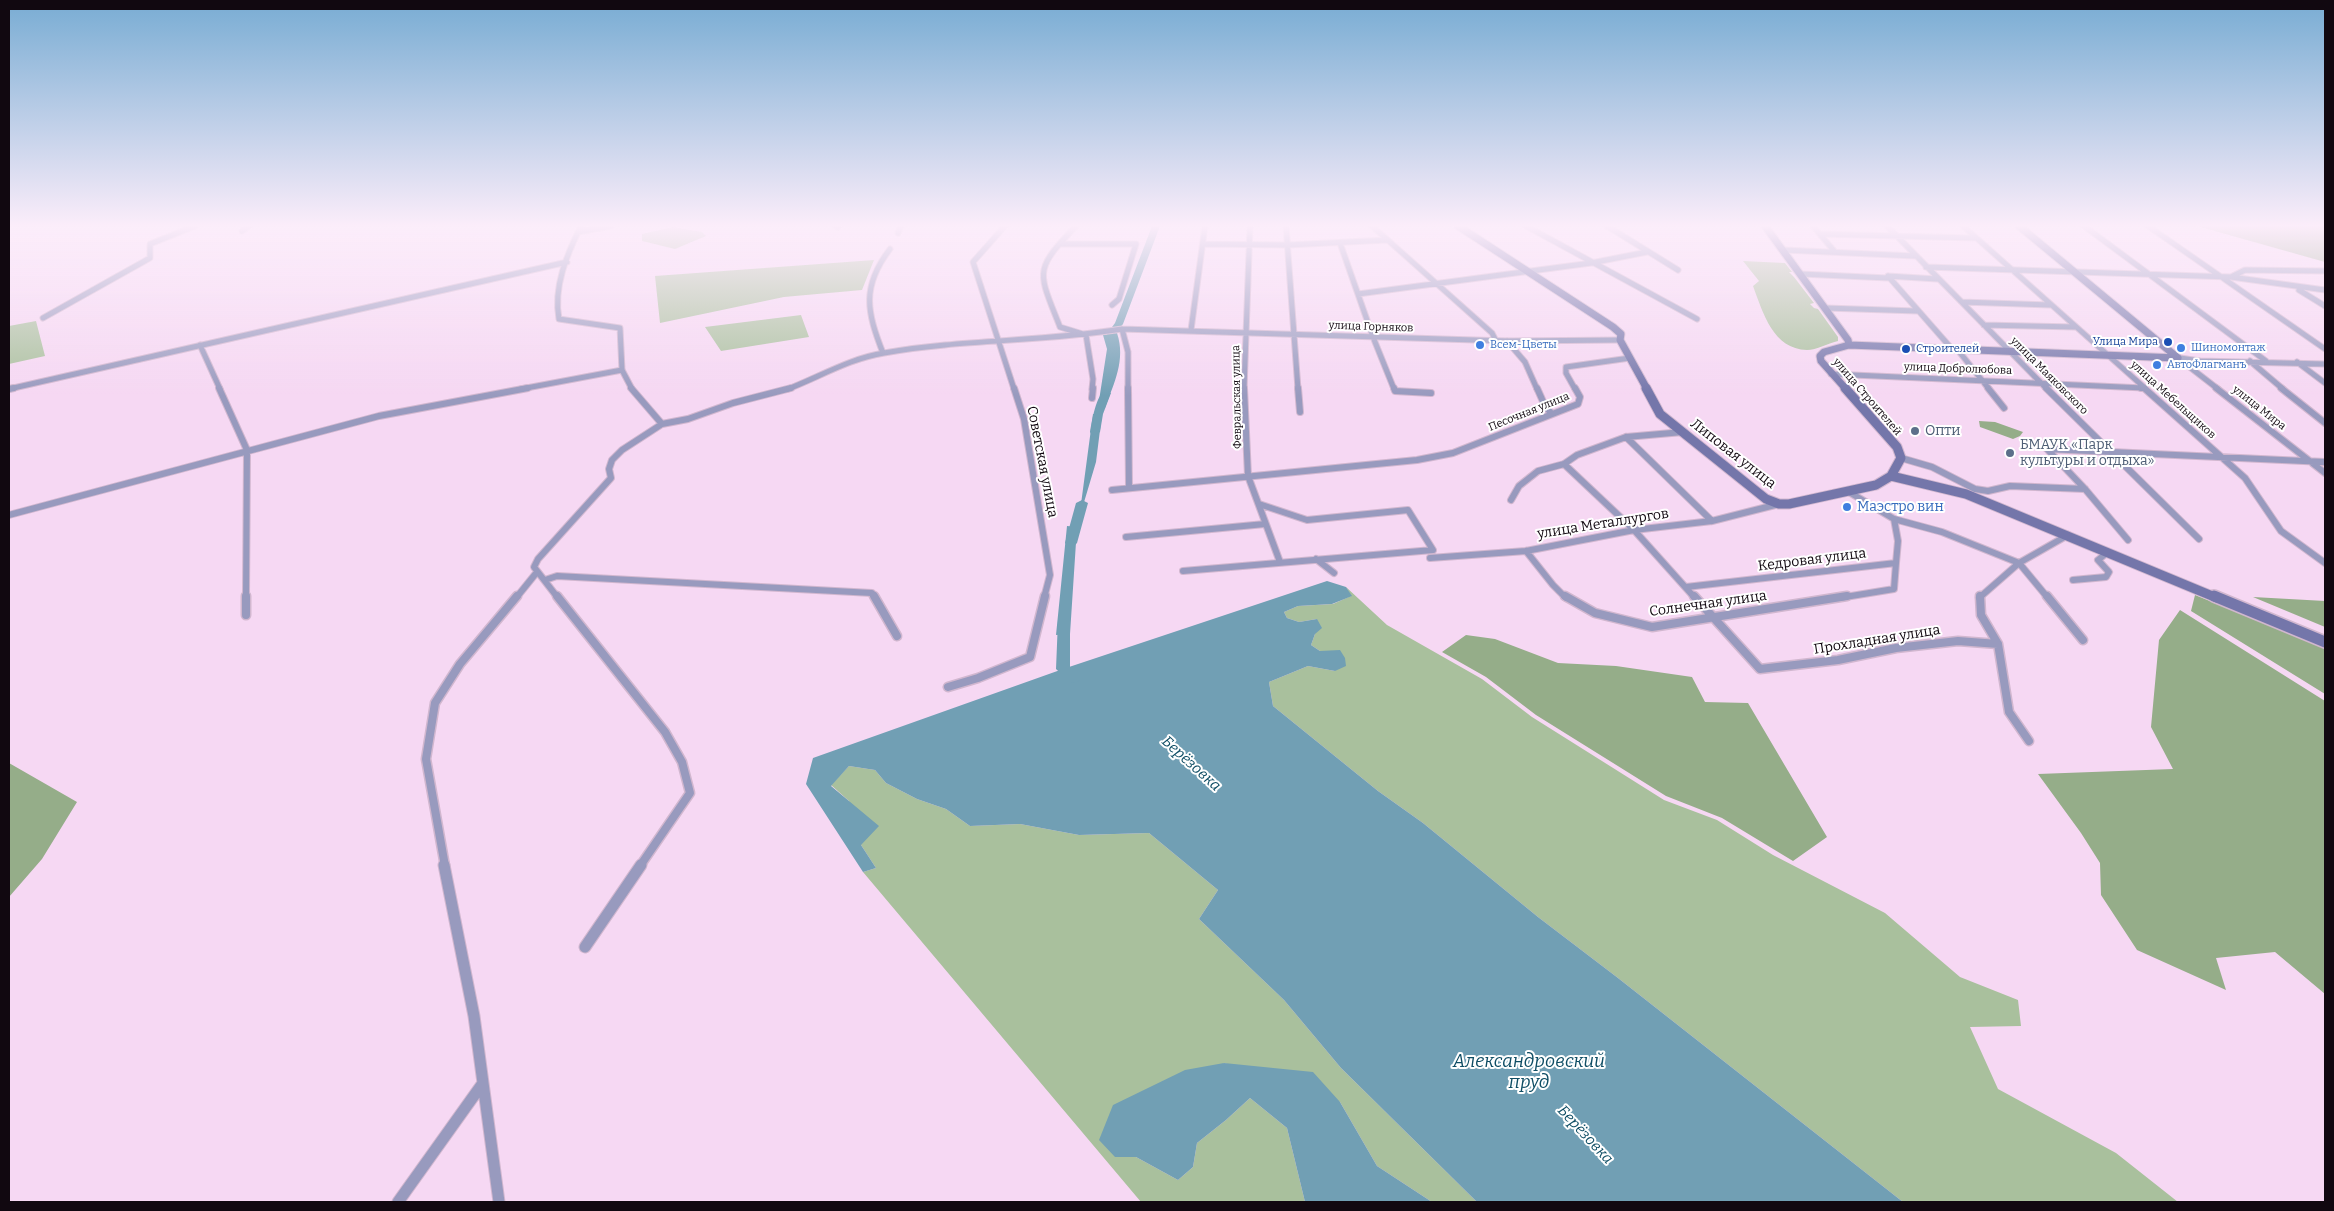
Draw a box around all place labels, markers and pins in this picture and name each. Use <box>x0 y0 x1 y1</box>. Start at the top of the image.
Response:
place label: Улица Мира <box>2093 335 2158 349</box>
marker: Улица Мира <box>2162 336 2174 348</box>
place label: Всем-Цветы <box>1490 338 1557 352</box>
marker: Всем-Цветы <box>1474 339 1486 351</box>
place label: Шиномонтаж <box>2191 341 2266 355</box>
place label: Строителей <box>1916 342 1979 356</box>
marker: Шиномонтаж <box>2175 342 2187 354</box>
marker: Строителей <box>1900 343 1912 355</box>
place label: АвтоФлагманъ <box>2167 358 2246 372</box>
marker: АвтоФлагманъ <box>2151 359 2163 371</box>
place label: Опти <box>1925 423 1961 439</box>
marker: Опти <box>1909 425 1921 437</box>
place label: БМАУК «Парк культуры и отдыха» <box>2020 437 2155 470</box>
marker: БМАУК «Парк культуры и отдыха» <box>2004 447 2016 459</box>
place label: Маэстро вин <box>1857 499 1944 515</box>
marker: Маэстро вин <box>1841 501 1853 513</box>

